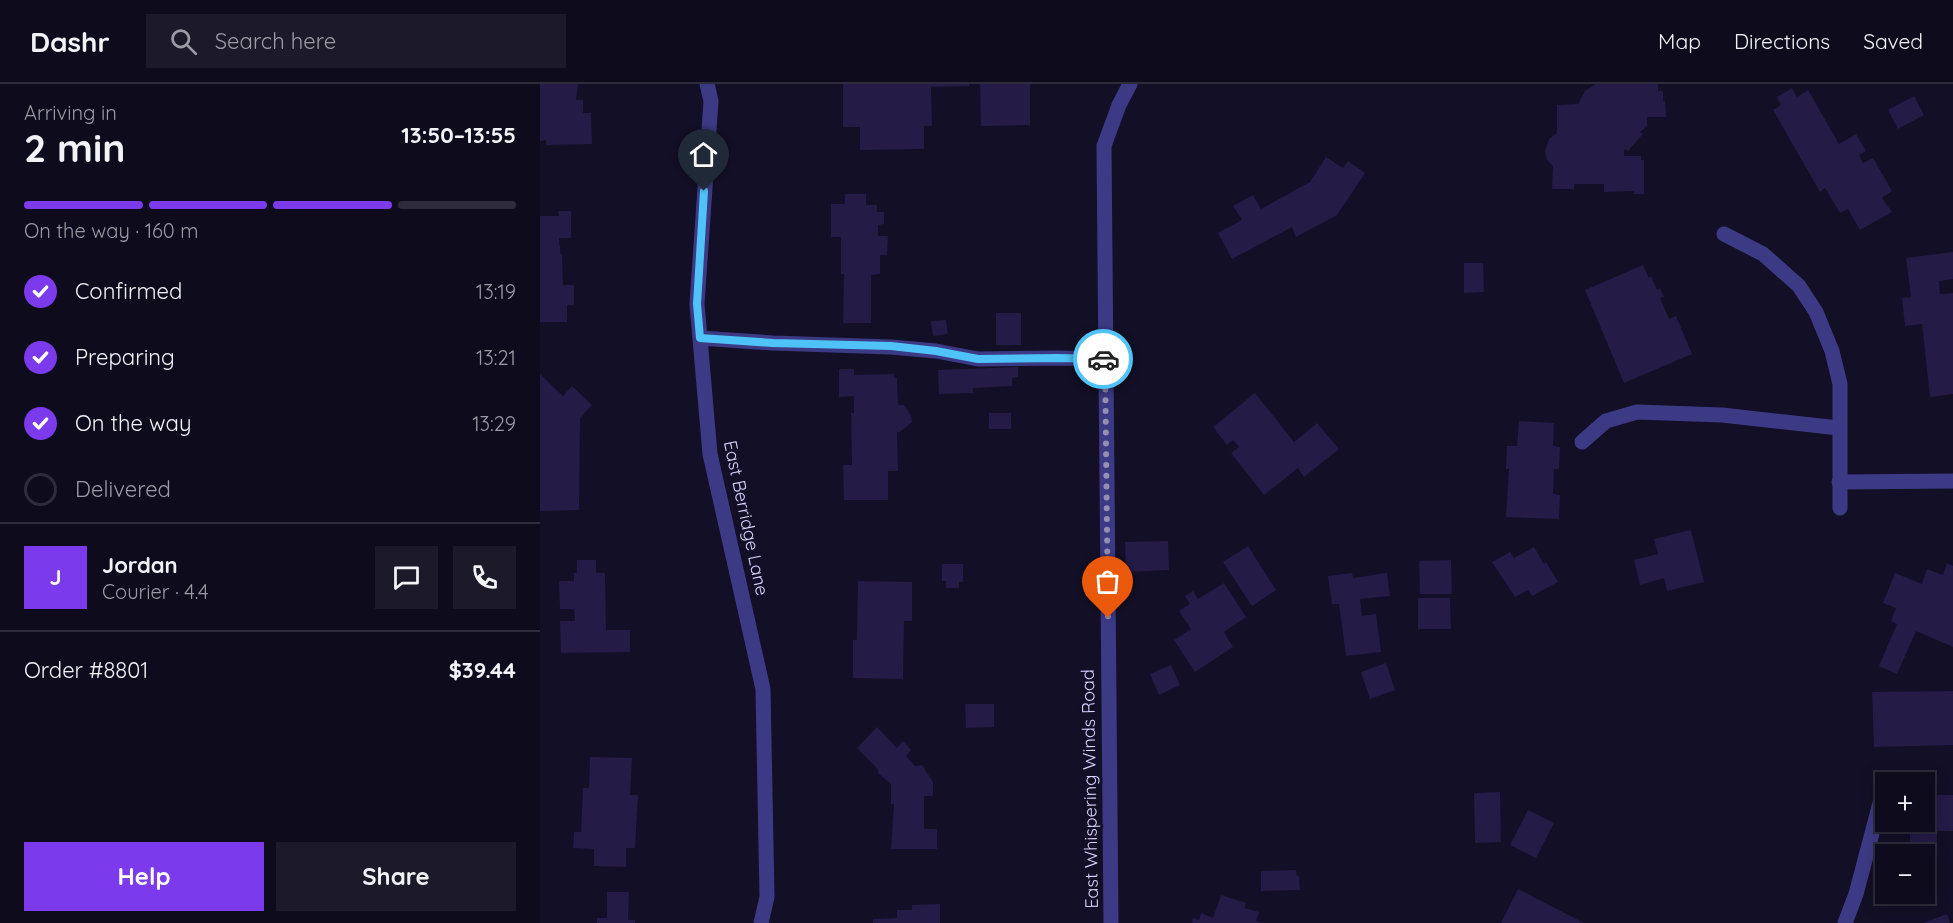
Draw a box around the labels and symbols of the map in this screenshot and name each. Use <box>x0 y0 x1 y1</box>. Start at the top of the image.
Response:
pin <box>678 129 729 191</box>
courier <box>1073 329 1133 389</box>
street label: East Berridge Lane <box>719 438 774 598</box>
pin <box>1082 556 1133 618</box>
street label: East Whispering Winds Road <box>1076 669 1103 909</box>

